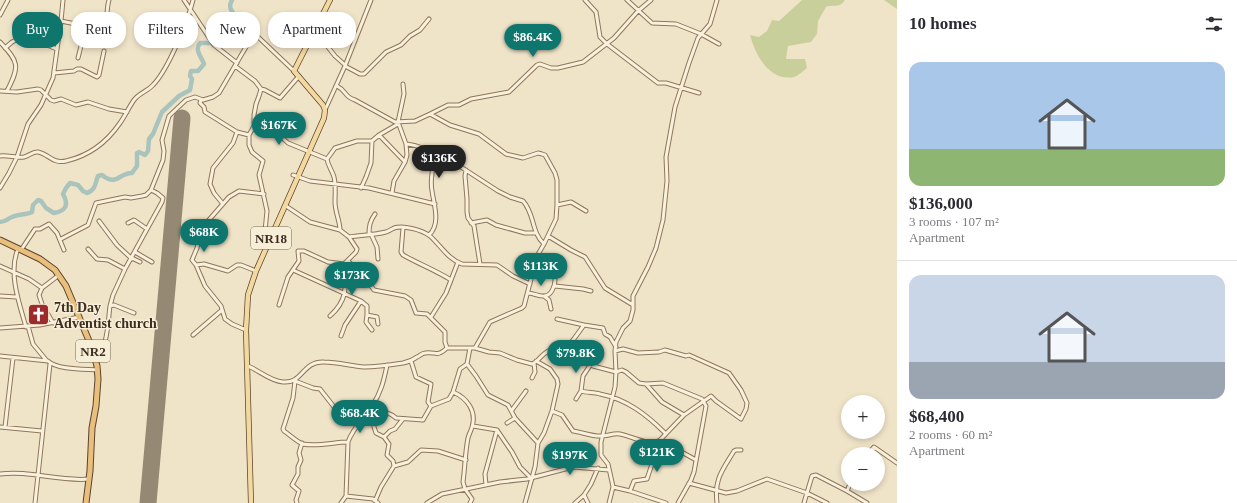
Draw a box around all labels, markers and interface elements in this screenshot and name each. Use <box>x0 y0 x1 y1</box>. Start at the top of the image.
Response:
chip: Buy <box>12 12 63 48</box>
chip: Rent <box>71 12 126 48</box>
chip: Filters <box>134 12 198 48</box>
chip: New <box>206 12 260 48</box>
chip: Apartment <box>268 12 356 48</box>
icon: filters <box>1203 13 1225 35</box>
text: 10 homes <box>909 14 977 33</box>
pin: $86.4K <box>500 24 566 58</box>
text: $86.4K <box>513 29 553 44</box>
icon: home <box>1031 88 1103 160</box>
pin: $167K <box>251 112 307 146</box>
text: $167K <box>261 117 297 132</box>
pin: $136K <box>411 145 467 179</box>
text: $136K <box>421 150 457 165</box>
text: $136,000 <box>909 194 973 213</box>
text: 3 rooms · 107 m² <box>909 214 999 229</box>
pin: $68K <box>180 219 228 253</box>
text: $68K <box>189 224 219 239</box>
road number: NR18 <box>251 227 291 249</box>
text: Apartment <box>909 230 965 245</box>
pin: $113K <box>513 253 569 287</box>
text: $113K <box>523 258 559 273</box>
pin: $173K <box>324 262 380 296</box>
text: $173K <box>334 267 370 282</box>
place label: 7th Day Adventist church <box>54 300 157 331</box>
icon: home <box>1031 301 1103 373</box>
church icon: 7th Day Adventist church <box>26 302 52 328</box>
road number: NR2 <box>76 340 110 362</box>
pin: $79.8K <box>543 340 609 374</box>
text: $79.8K <box>556 345 596 360</box>
map controls <box>841 395 885 491</box>
button: + <box>841 395 885 439</box>
pin: $68.4K <box>327 400 393 434</box>
text: $68.4K <box>340 405 380 420</box>
text: $68,400 <box>909 407 964 426</box>
text: 2 rooms · 60 m² <box>909 427 992 442</box>
pin: $121K <box>629 439 685 473</box>
pin: $197K <box>542 442 598 476</box>
text: Apartment <box>909 443 965 458</box>
text: $121K <box>639 444 675 459</box>
text: $197K <box>552 447 588 462</box>
button: − <box>841 447 885 491</box>

